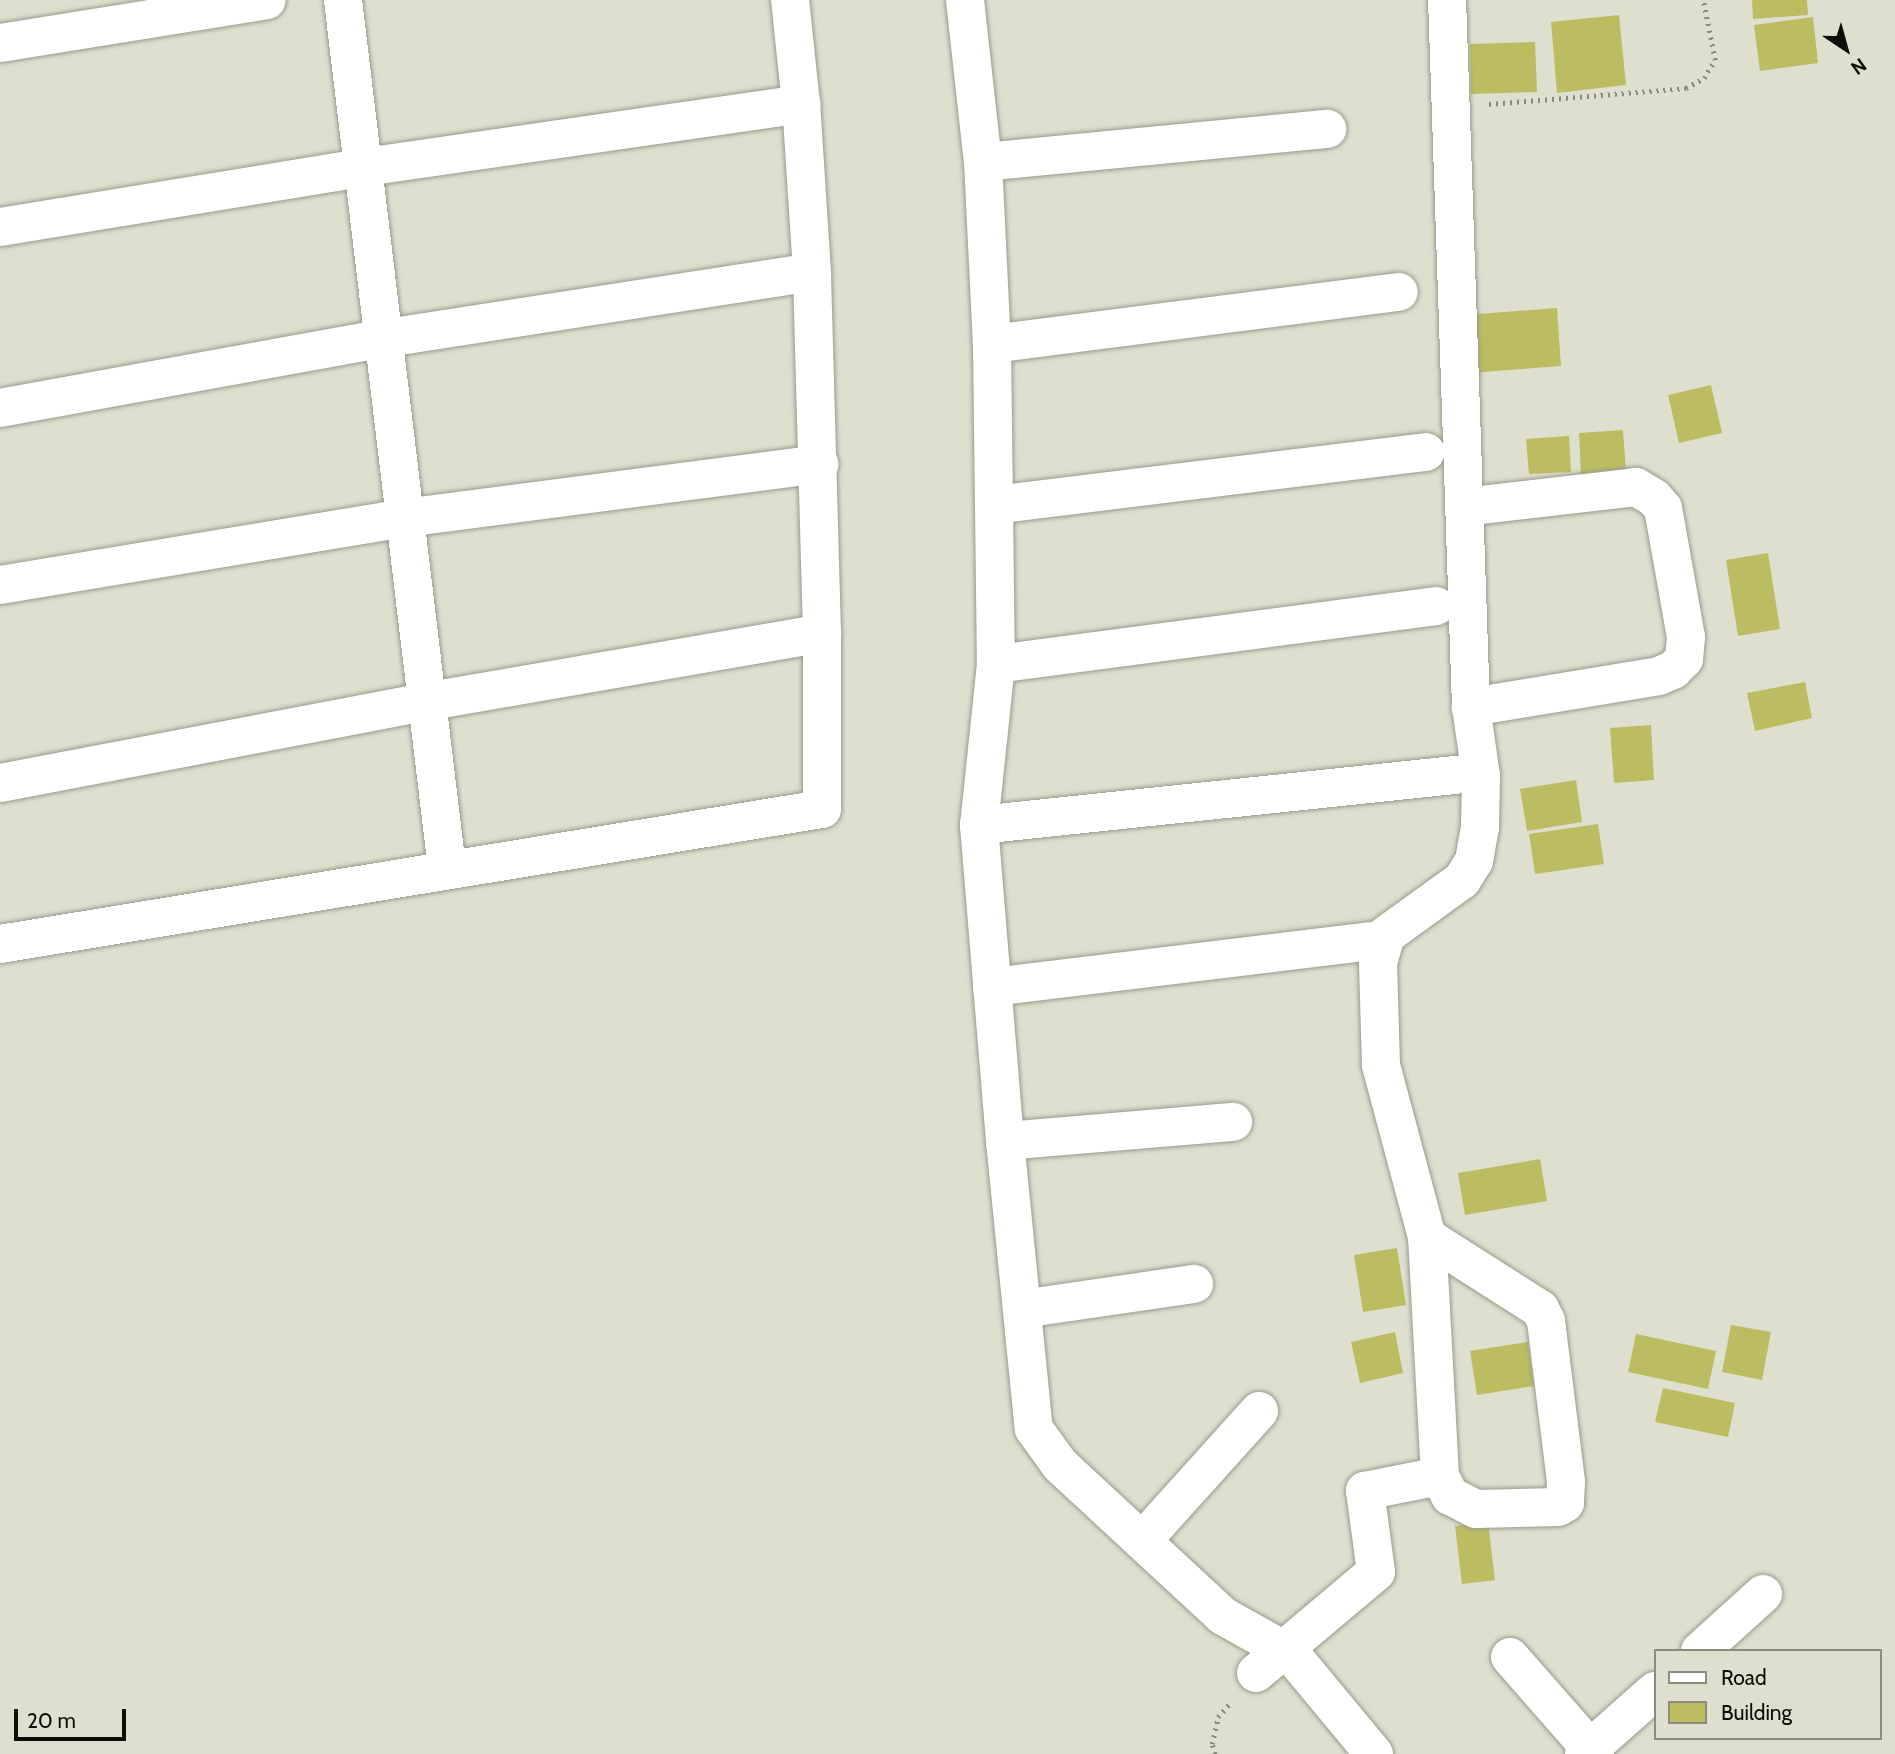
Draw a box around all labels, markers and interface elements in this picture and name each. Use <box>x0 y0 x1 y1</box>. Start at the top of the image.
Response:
north arrow <box>1811 14 1881 84</box>
text: N <box>1846 53 1871 80</box>
legend <box>1654 1649 1881 1740</box>
text: Road <box>1721 1665 1767 1690</box>
scale bar <box>18 1694 130 1738</box>
text: Building <box>1721 1700 1792 1725</box>
text: 20 m <box>27 1708 76 1733</box>

